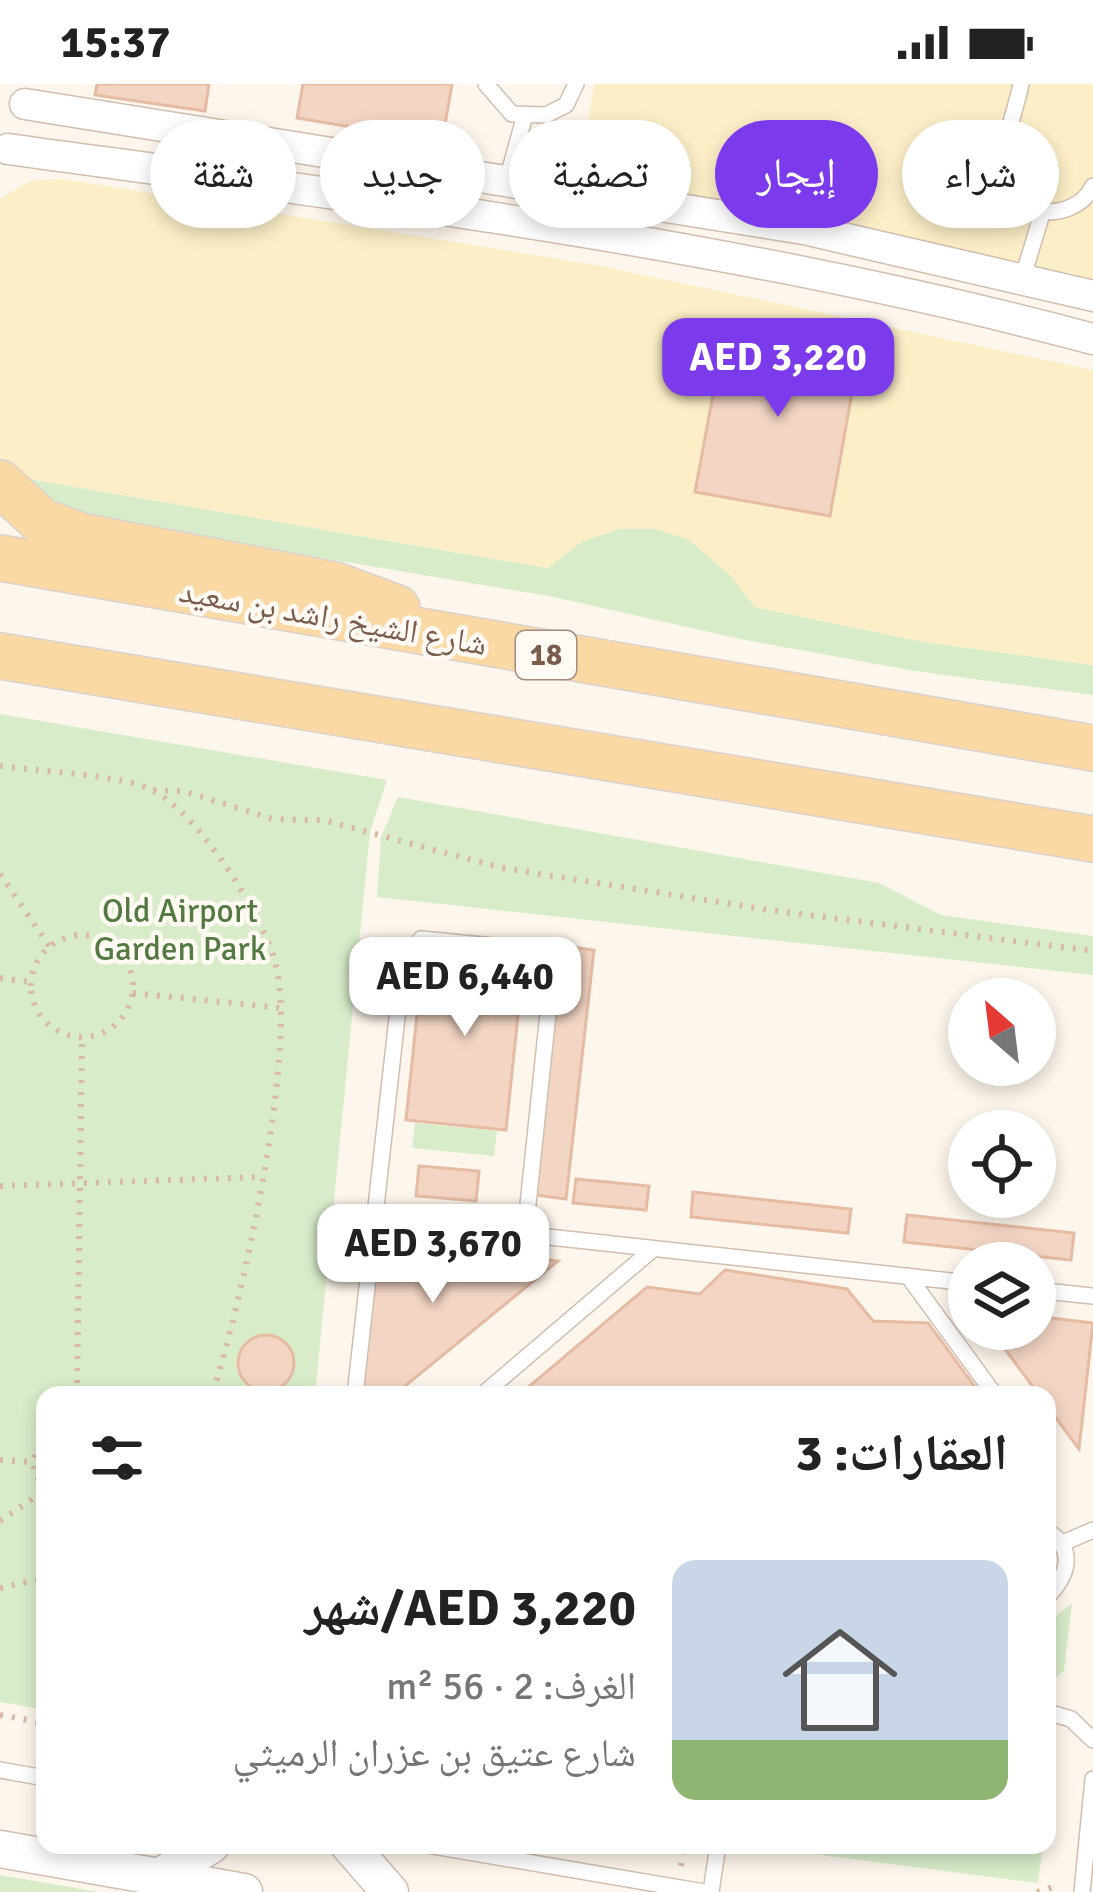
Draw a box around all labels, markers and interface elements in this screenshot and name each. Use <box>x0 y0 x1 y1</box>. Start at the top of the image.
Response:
text: 15:37 <box>60 15 170 70</box>
chip: شقة <box>150 120 296 228</box>
chip: جديد <box>320 120 485 228</box>
chip: تصفية <box>509 120 691 228</box>
chip: إيجار <box>715 120 878 228</box>
chip: شراء <box>902 120 1059 228</box>
pin: AED 3,220 <box>641 318 915 420</box>
text: AED 3,220 <box>689 333 867 381</box>
street label: شارع الشيخ راشد بن سعيد <box>176 571 490 665</box>
road number: 18 <box>516 631 576 679</box>
park label: Old Airport Garden Park <box>94 891 266 970</box>
pin: AED 6,440 <box>328 937 602 1039</box>
text: AED 6,440 <box>376 952 554 1000</box>
north arrow <box>948 978 1056 1086</box>
map controls <box>948 978 1056 1350</box>
button: locate <box>948 1110 1056 1218</box>
pin: AED 3,670 <box>296 1204 570 1306</box>
text: AED 3,670 <box>344 1219 522 1267</box>
button: layers <box>948 1242 1056 1350</box>
text: العقارات: 3 <box>795 1422 1008 1485</box>
icon: filters <box>84 1425 150 1491</box>
text: AED 3,220/شهر <box>305 1577 636 1640</box>
icon: home <box>768 1608 912 1752</box>
text: الغرف: 2 · 56 m² <box>386 1662 636 1710</box>
text: شارع عتيق بن عزران الرميثي <box>233 1729 636 1777</box>

